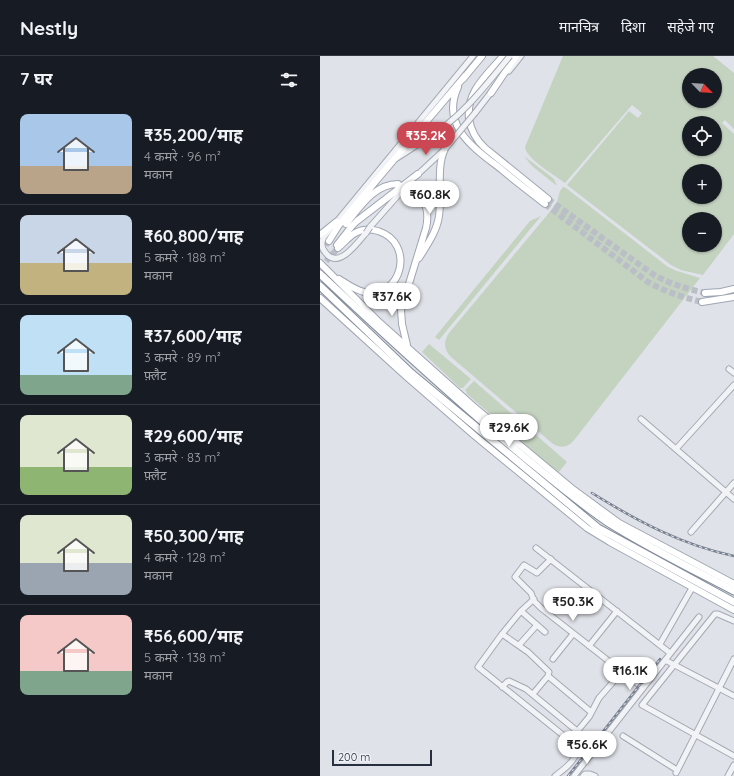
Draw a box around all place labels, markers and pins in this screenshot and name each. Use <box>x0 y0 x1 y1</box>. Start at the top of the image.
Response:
pin: ₹35.2K <box>393 122 459 156</box>
pin: ₹60.8K <box>397 181 463 215</box>
pin: ₹37.6K <box>359 283 425 317</box>
pin: ₹29.6K <box>476 414 542 448</box>
pin: ₹50.3K <box>540 588 606 622</box>
pin: ₹16.1K <box>597 657 663 691</box>
pin: ₹56.6K <box>554 731 620 765</box>

